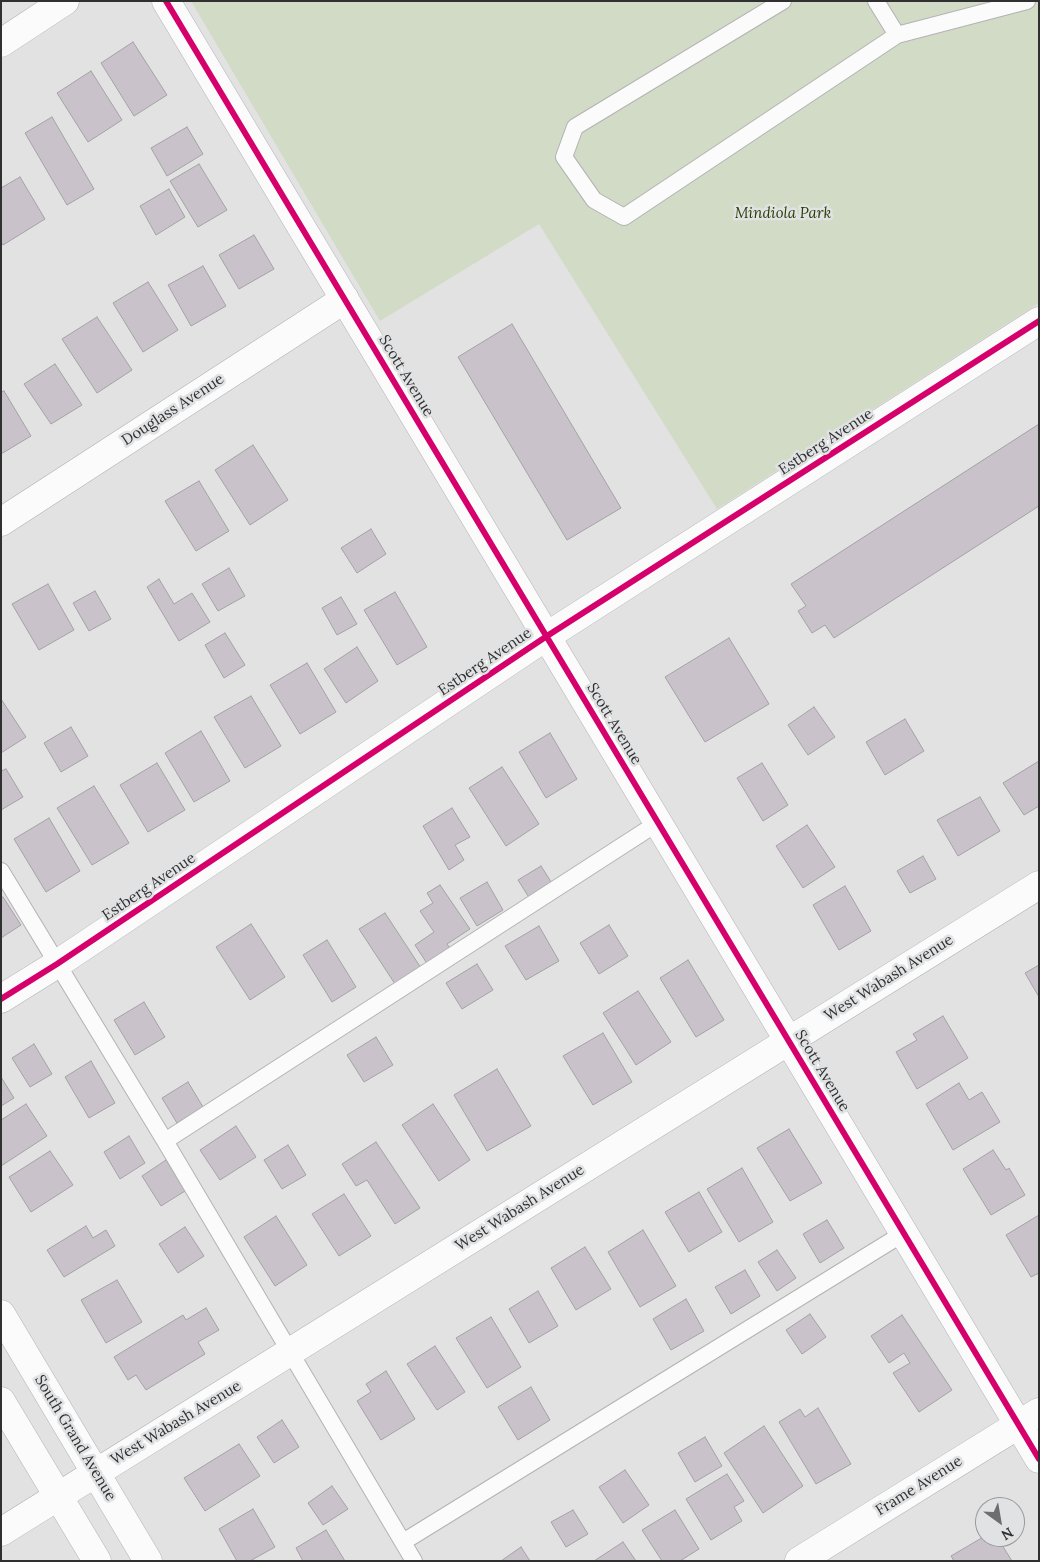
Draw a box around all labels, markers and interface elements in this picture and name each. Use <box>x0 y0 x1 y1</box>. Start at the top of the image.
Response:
park label: Mindiola Park <box>735 205 831 223</box>
street label: Scott Avenue <box>375 332 437 420</box>
street label: Douglass Avenue <box>119 370 227 450</box>
street label: Estberg Avenue <box>776 405 876 479</box>
street label: Estberg Avenue <box>435 624 535 700</box>
street label: Scott Avenue <box>583 680 645 768</box>
street label: Estberg Avenue <box>99 849 199 925</box>
street label: West Wabash Avenue <box>821 931 957 1025</box>
street label: Scott Avenue <box>791 1027 853 1115</box>
street label: West Wabash Avenue <box>452 1161 588 1255</box>
street label: South Grand Avenue <box>30 1372 120 1504</box>
street label: West Wabash Avenue <box>108 1377 244 1469</box>
street label: Frame Avenue <box>872 1452 966 1520</box>
north arrow <box>975 1497 1025 1547</box>
text: N <box>998 1523 1017 1544</box>

